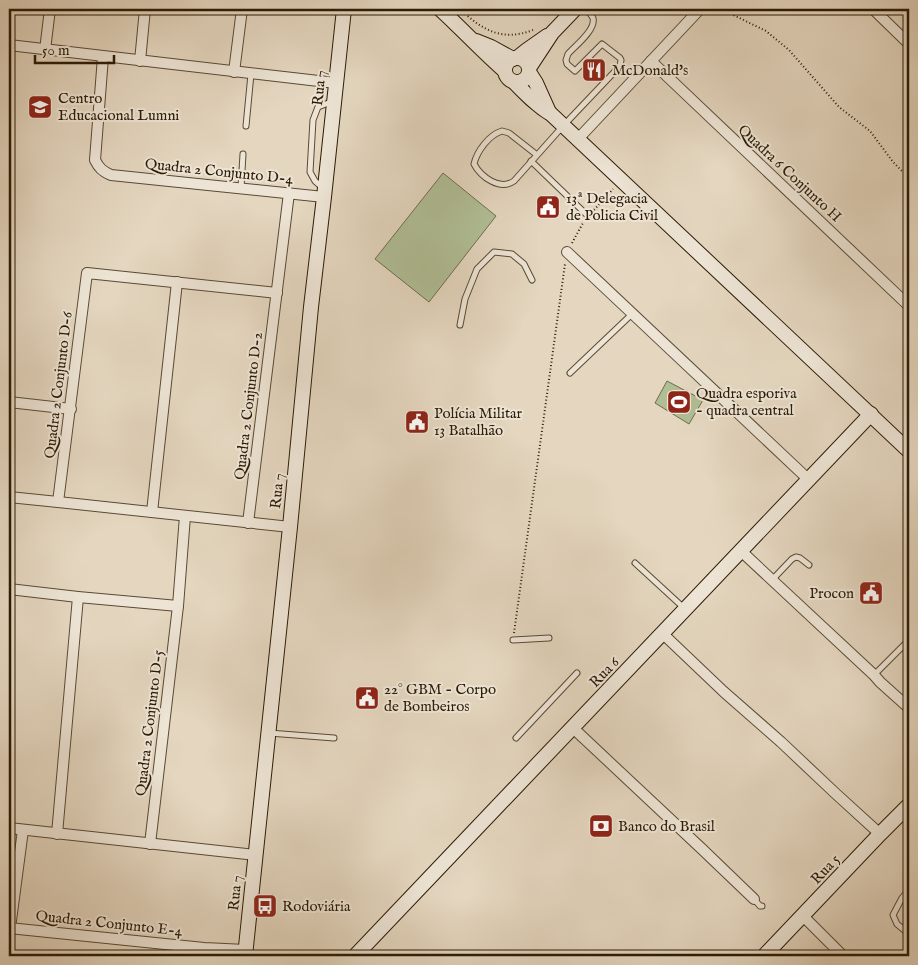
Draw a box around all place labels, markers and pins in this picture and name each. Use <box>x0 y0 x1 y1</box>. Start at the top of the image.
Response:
restaurant icon: McDonald's <box>581 57 607 83</box>
place label: McDonald's <box>612 61 688 80</box>
place label: Centro Educacional Lumni <box>58 89 179 125</box>
school or university icon: Centro Educacional Lumni <box>27 94 53 120</box>
place label: 13ª Delegacia de Policia Civil <box>566 189 659 225</box>
public building icon: 13ª Delegacia de Policia Civil <box>535 194 561 220</box>
place label: Quadra esporiva - quadra central <box>696 384 797 420</box>
sports icon: Quadra esporiva - quadra central <box>666 389 692 415</box>
place label: Polícia Militar 13 Batalhão <box>434 404 523 440</box>
public building icon: Polícia Militar 13 Batalhão <box>404 409 430 435</box>
public building icon: Procon <box>858 580 884 606</box>
place label: Procon <box>809 584 854 603</box>
place label: 22° GBM - Corpo de Bombeiros <box>384 680 496 716</box>
public building icon: 22° GBM - Corpo de Bombeiros <box>354 685 380 711</box>
bank icon: Banco do Brasil <box>588 813 614 839</box>
place label: Banco do Brasil <box>618 817 716 836</box>
bus stop icon: Rodoviária <box>252 893 278 919</box>
place label: Rodoviária <box>282 897 351 916</box>

